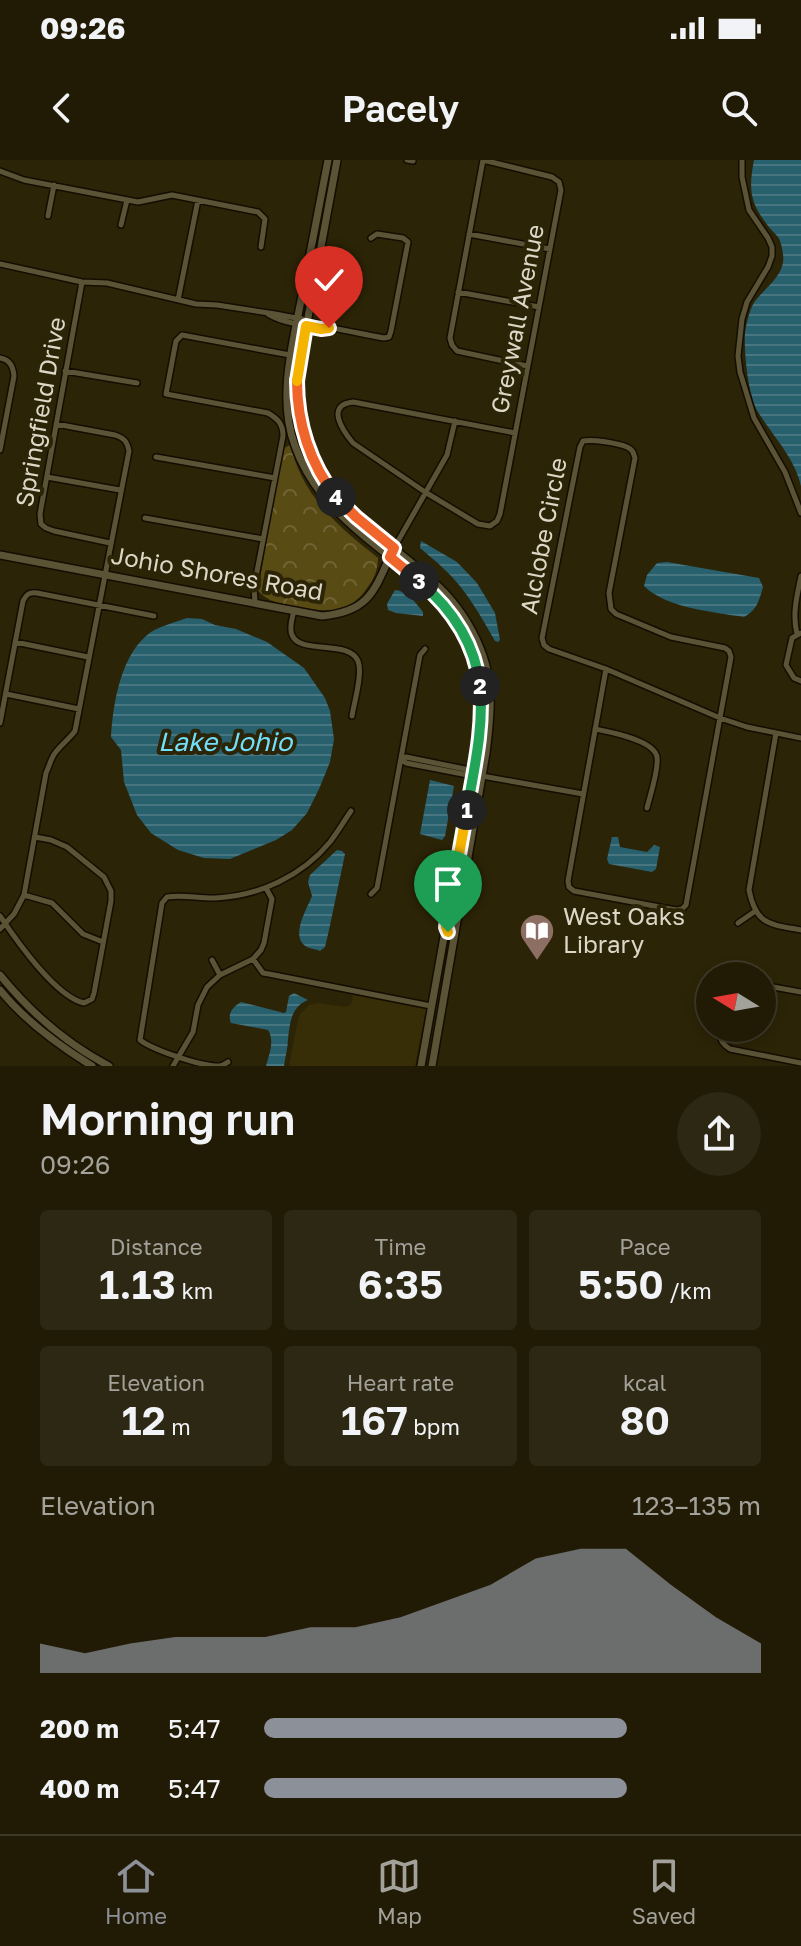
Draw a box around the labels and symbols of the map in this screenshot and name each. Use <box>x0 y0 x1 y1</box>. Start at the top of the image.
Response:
street label: Greywall Avenue <box>484 222 549 416</box>
pin <box>295 246 363 328</box>
street label: Springfield Drive <box>9 315 70 509</box>
street label: Alclobe Circle <box>513 455 572 616</box>
pin: 4 <box>316 477 356 517</box>
street label: Johio Shores Road <box>109 540 325 605</box>
pin: 3 <box>399 561 439 601</box>
pin: 2 <box>460 666 500 706</box>
water label: Lake Johio <box>158 726 293 757</box>
pin: 1 <box>447 790 487 830</box>
pin <box>414 850 482 932</box>
place label: West Oaks Library <box>563 901 685 958</box>
library icon: West Oaks Library <box>518 912 556 962</box>
north arrow <box>696 962 776 1042</box>

